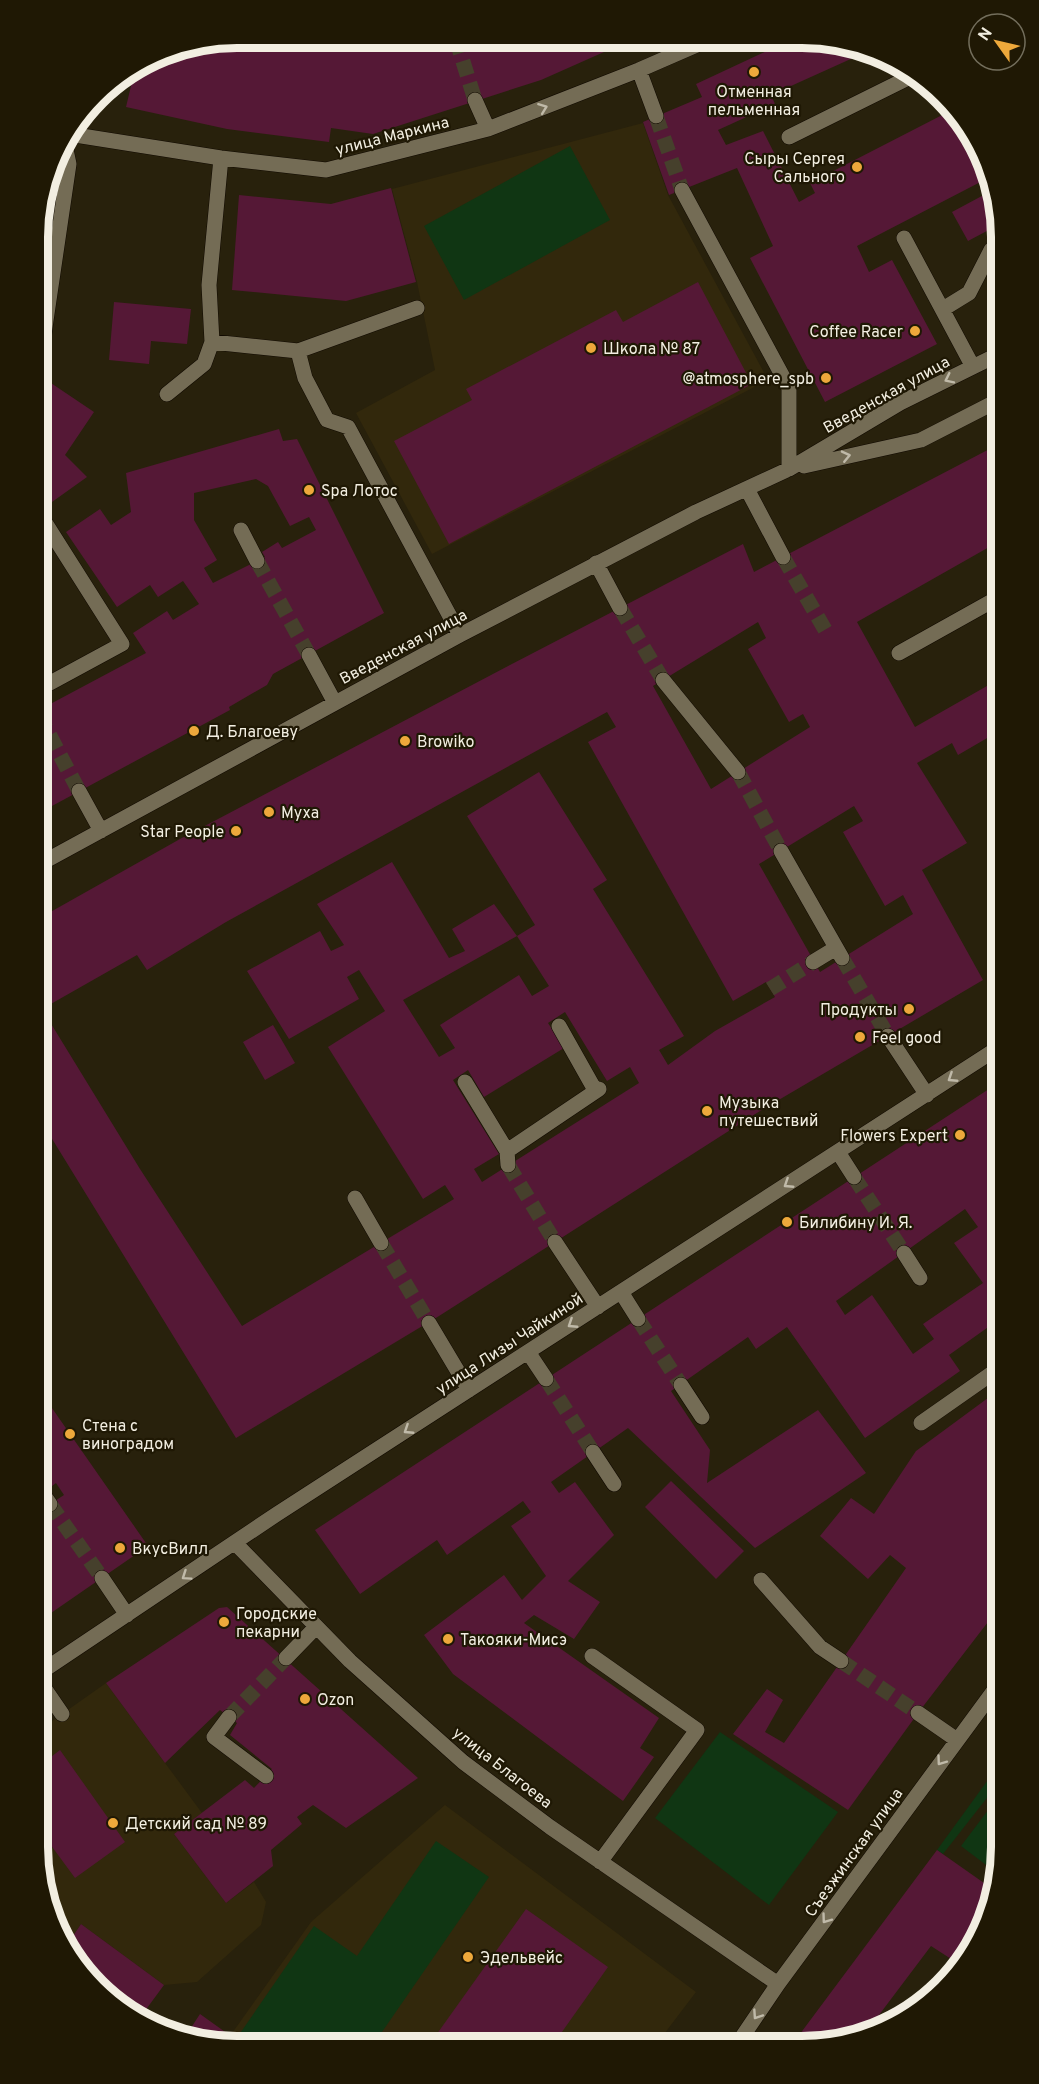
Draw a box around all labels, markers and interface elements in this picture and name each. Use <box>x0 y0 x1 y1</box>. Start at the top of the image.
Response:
north arrow <box>967 12 1027 72</box>
text: N <box>975 24 998 45</box>
marker: Отменная пельменная <box>747 65 761 79</box>
place label: Отменная пельменная <box>708 83 800 121</box>
one-way arrow <box>537 103 548 115</box>
street label: улица Маркина <box>334 113 451 161</box>
place label: Сыры Сергея Сального <box>744 150 845 188</box>
marker: Сыры Сергея Сального <box>850 160 864 174</box>
place label: Coffee Racer <box>809 323 903 343</box>
marker: Coffee Racer <box>908 324 922 338</box>
place label: Школа № 87 <box>603 340 700 360</box>
marker: Школа № 87 <box>584 341 598 355</box>
street label: Введенская улица <box>820 353 954 439</box>
place label: @atmosphere_spb <box>683 370 814 390</box>
marker: @atmosphere_spb <box>819 371 833 385</box>
one-way arrow <box>945 371 956 383</box>
one-way arrow <box>841 451 851 464</box>
place label: Spa Лотос <box>321 482 398 502</box>
marker: Spa Лотос <box>302 483 316 497</box>
street label: Введенская улица <box>337 606 471 690</box>
place label: Д. Благоеву <box>206 723 298 743</box>
marker: Д. Благоеву <box>187 724 201 738</box>
place label: Browiko <box>417 733 475 753</box>
marker: Browiko <box>398 734 412 748</box>
place label: Муха <box>281 804 319 824</box>
marker: Муха <box>262 805 276 819</box>
place label: Star People <box>140 823 224 843</box>
marker: Star People <box>229 824 243 838</box>
place label: Продукты <box>820 1001 897 1021</box>
marker: Продукты <box>902 1002 916 1016</box>
place label: Feel good <box>872 1029 941 1049</box>
marker: Feel good <box>853 1030 867 1044</box>
one-way arrow <box>948 1071 958 1083</box>
place label: Музыка путешествий <box>719 1094 818 1132</box>
marker: Музыка путешествий <box>700 1104 714 1118</box>
place label: Flowers Expert <box>840 1127 948 1147</box>
marker: Flowers Expert <box>953 1128 967 1142</box>
one-way arrow <box>784 1177 795 1188</box>
place label: Билибину И. Я. <box>799 1214 912 1234</box>
marker: Билибину И. Я. <box>780 1215 794 1229</box>
street label: улица Лизы Чайкиной <box>433 1290 587 1400</box>
one-way arrow <box>568 1317 579 1328</box>
place label: Стена с виноградом <box>82 1417 174 1455</box>
one-way arrow <box>404 1423 415 1434</box>
marker: Стена с виноградом <box>63 1427 77 1441</box>
place label: ВкусВилл <box>132 1540 208 1560</box>
marker: ВкусВилл <box>113 1541 127 1555</box>
one-way arrow <box>182 1568 192 1580</box>
place label: Городские пекарни <box>236 1605 317 1643</box>
marker: Городские пекарни <box>217 1615 231 1629</box>
place label: Такояки-Мисэ <box>460 1631 567 1651</box>
marker: Такояки-Мисэ <box>441 1632 455 1646</box>
place label: Ozon <box>317 1691 354 1711</box>
marker: Ozon <box>298 1692 312 1706</box>
street label: улица Благоева <box>448 1724 556 1814</box>
one-way arrow <box>938 1755 949 1766</box>
street label: Съезжинская улица <box>801 1785 908 1922</box>
place label: Детский сад № 89 <box>125 1815 267 1835</box>
marker: Детский сад № 89 <box>106 1816 120 1830</box>
one-way arrow <box>822 1912 833 1923</box>
place label: Эдельвейс <box>480 1949 563 1969</box>
marker: Эдельвейс <box>461 1950 475 1964</box>
one-way arrow <box>753 2009 764 2020</box>

